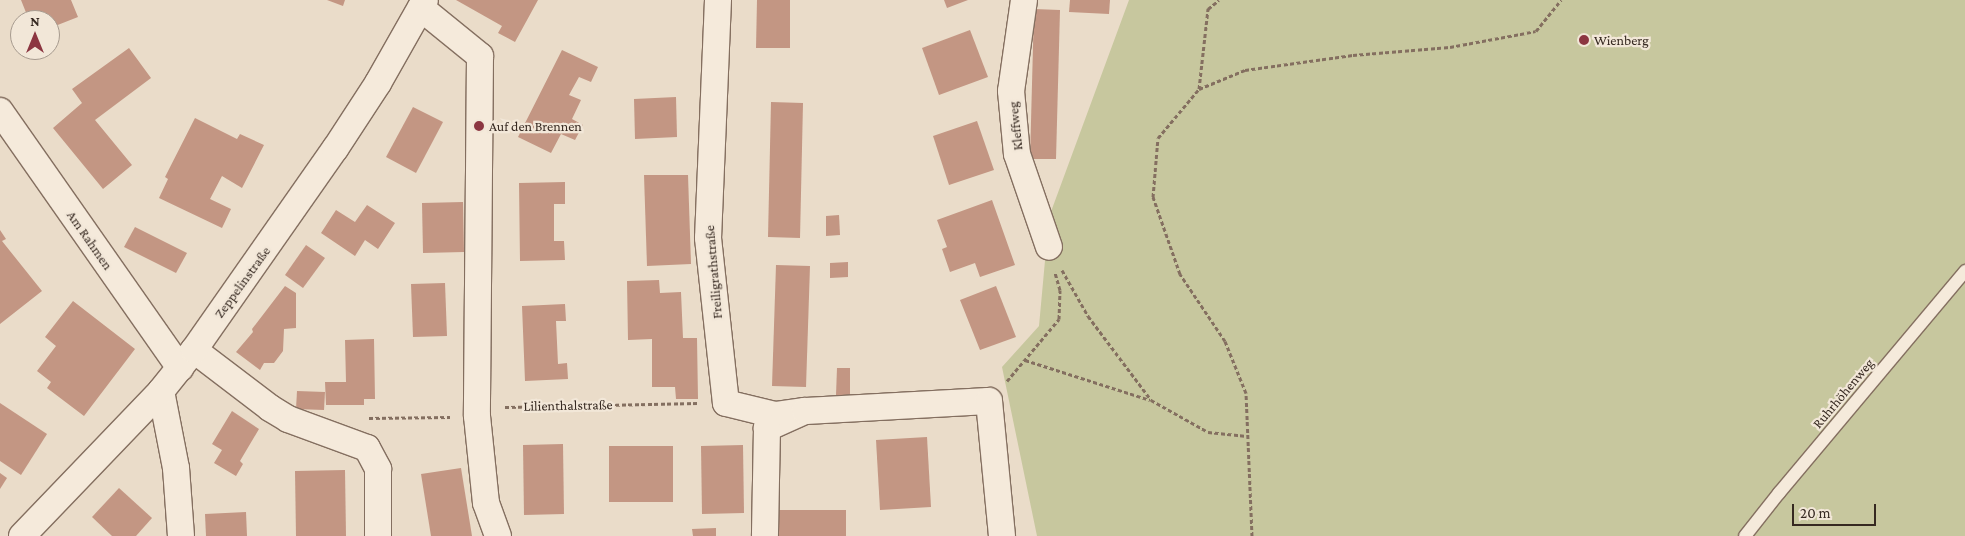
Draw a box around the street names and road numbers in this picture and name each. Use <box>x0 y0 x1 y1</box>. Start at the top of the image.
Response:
street label: Kleffweg <box>1004 101 1026 151</box>
street label: Am Rahmen <box>63 207 117 273</box>
street label: Freiligrathstraße <box>701 224 725 320</box>
street label: Zeppelinstraße <box>210 243 274 321</box>
street label: Ruhrhöhenweg <box>1809 355 1877 431</box>
street label: Lilienthalstraße <box>523 396 613 414</box>

